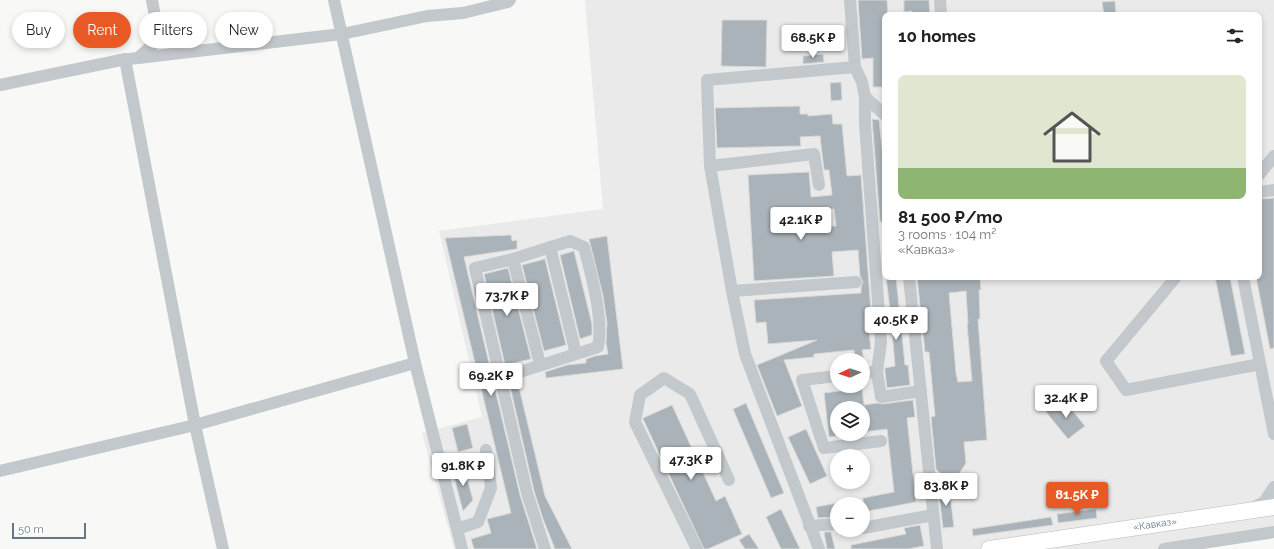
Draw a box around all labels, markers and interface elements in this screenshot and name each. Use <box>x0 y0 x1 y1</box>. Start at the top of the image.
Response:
chip: Buy <box>12 12 65 48</box>
chip: Rent <box>73 12 131 48</box>
chip: Filters <box>139 12 207 48</box>
chip: New <box>215 12 273 48</box>
pin: 68.5K ₽ <box>776 25 850 59</box>
icon: filters <box>1224 25 1246 47</box>
text: 10 homes <box>898 26 976 46</box>
text: 68.5K ₽ <box>790 30 836 45</box>
icon: home <box>1036 101 1108 173</box>
pin: 42.1K ₽ <box>764 207 838 241</box>
text: 81 500 ₽/mo <box>898 207 1002 227</box>
text: 42.1K ₽ <box>779 212 823 227</box>
text: 3 rooms · 104 m² <box>898 227 996 242</box>
text: «Кавказ» <box>898 242 955 257</box>
pin: 73.7K ₽ <box>470 283 544 317</box>
text: 73.7K ₽ <box>485 288 529 303</box>
pin: 40.5K ₽ <box>859 307 933 341</box>
text: 40.5K ₽ <box>874 312 918 327</box>
north arrow <box>830 353 870 393</box>
map controls <box>830 353 870 537</box>
pin: 69.2K ₽ <box>454 363 528 397</box>
text: 69.2K ₽ <box>468 368 514 383</box>
pin: 32.4K ₽ <box>1029 385 1103 419</box>
text: 32.4K ₽ <box>1044 390 1088 405</box>
button: layers <box>830 401 870 441</box>
pin: 47.3K ₽ <box>654 447 728 481</box>
button: + <box>830 449 870 489</box>
text: 47.3K ₽ <box>669 452 713 467</box>
pin: 91.8K ₽ <box>426 453 500 487</box>
text: 91.8K ₽ <box>441 458 485 473</box>
pin: 83.8K ₽ <box>909 473 983 507</box>
text: 83.8K ₽ <box>923 478 969 493</box>
pin: 81.5K ₽ <box>1040 482 1114 516</box>
text: 81.5K ₽ <box>1055 487 1099 502</box>
button: − <box>830 497 870 537</box>
street label: «Кавказ» <box>1133 515 1178 532</box>
scale bar <box>12 521 86 540</box>
text: 50 m <box>18 523 44 536</box>

